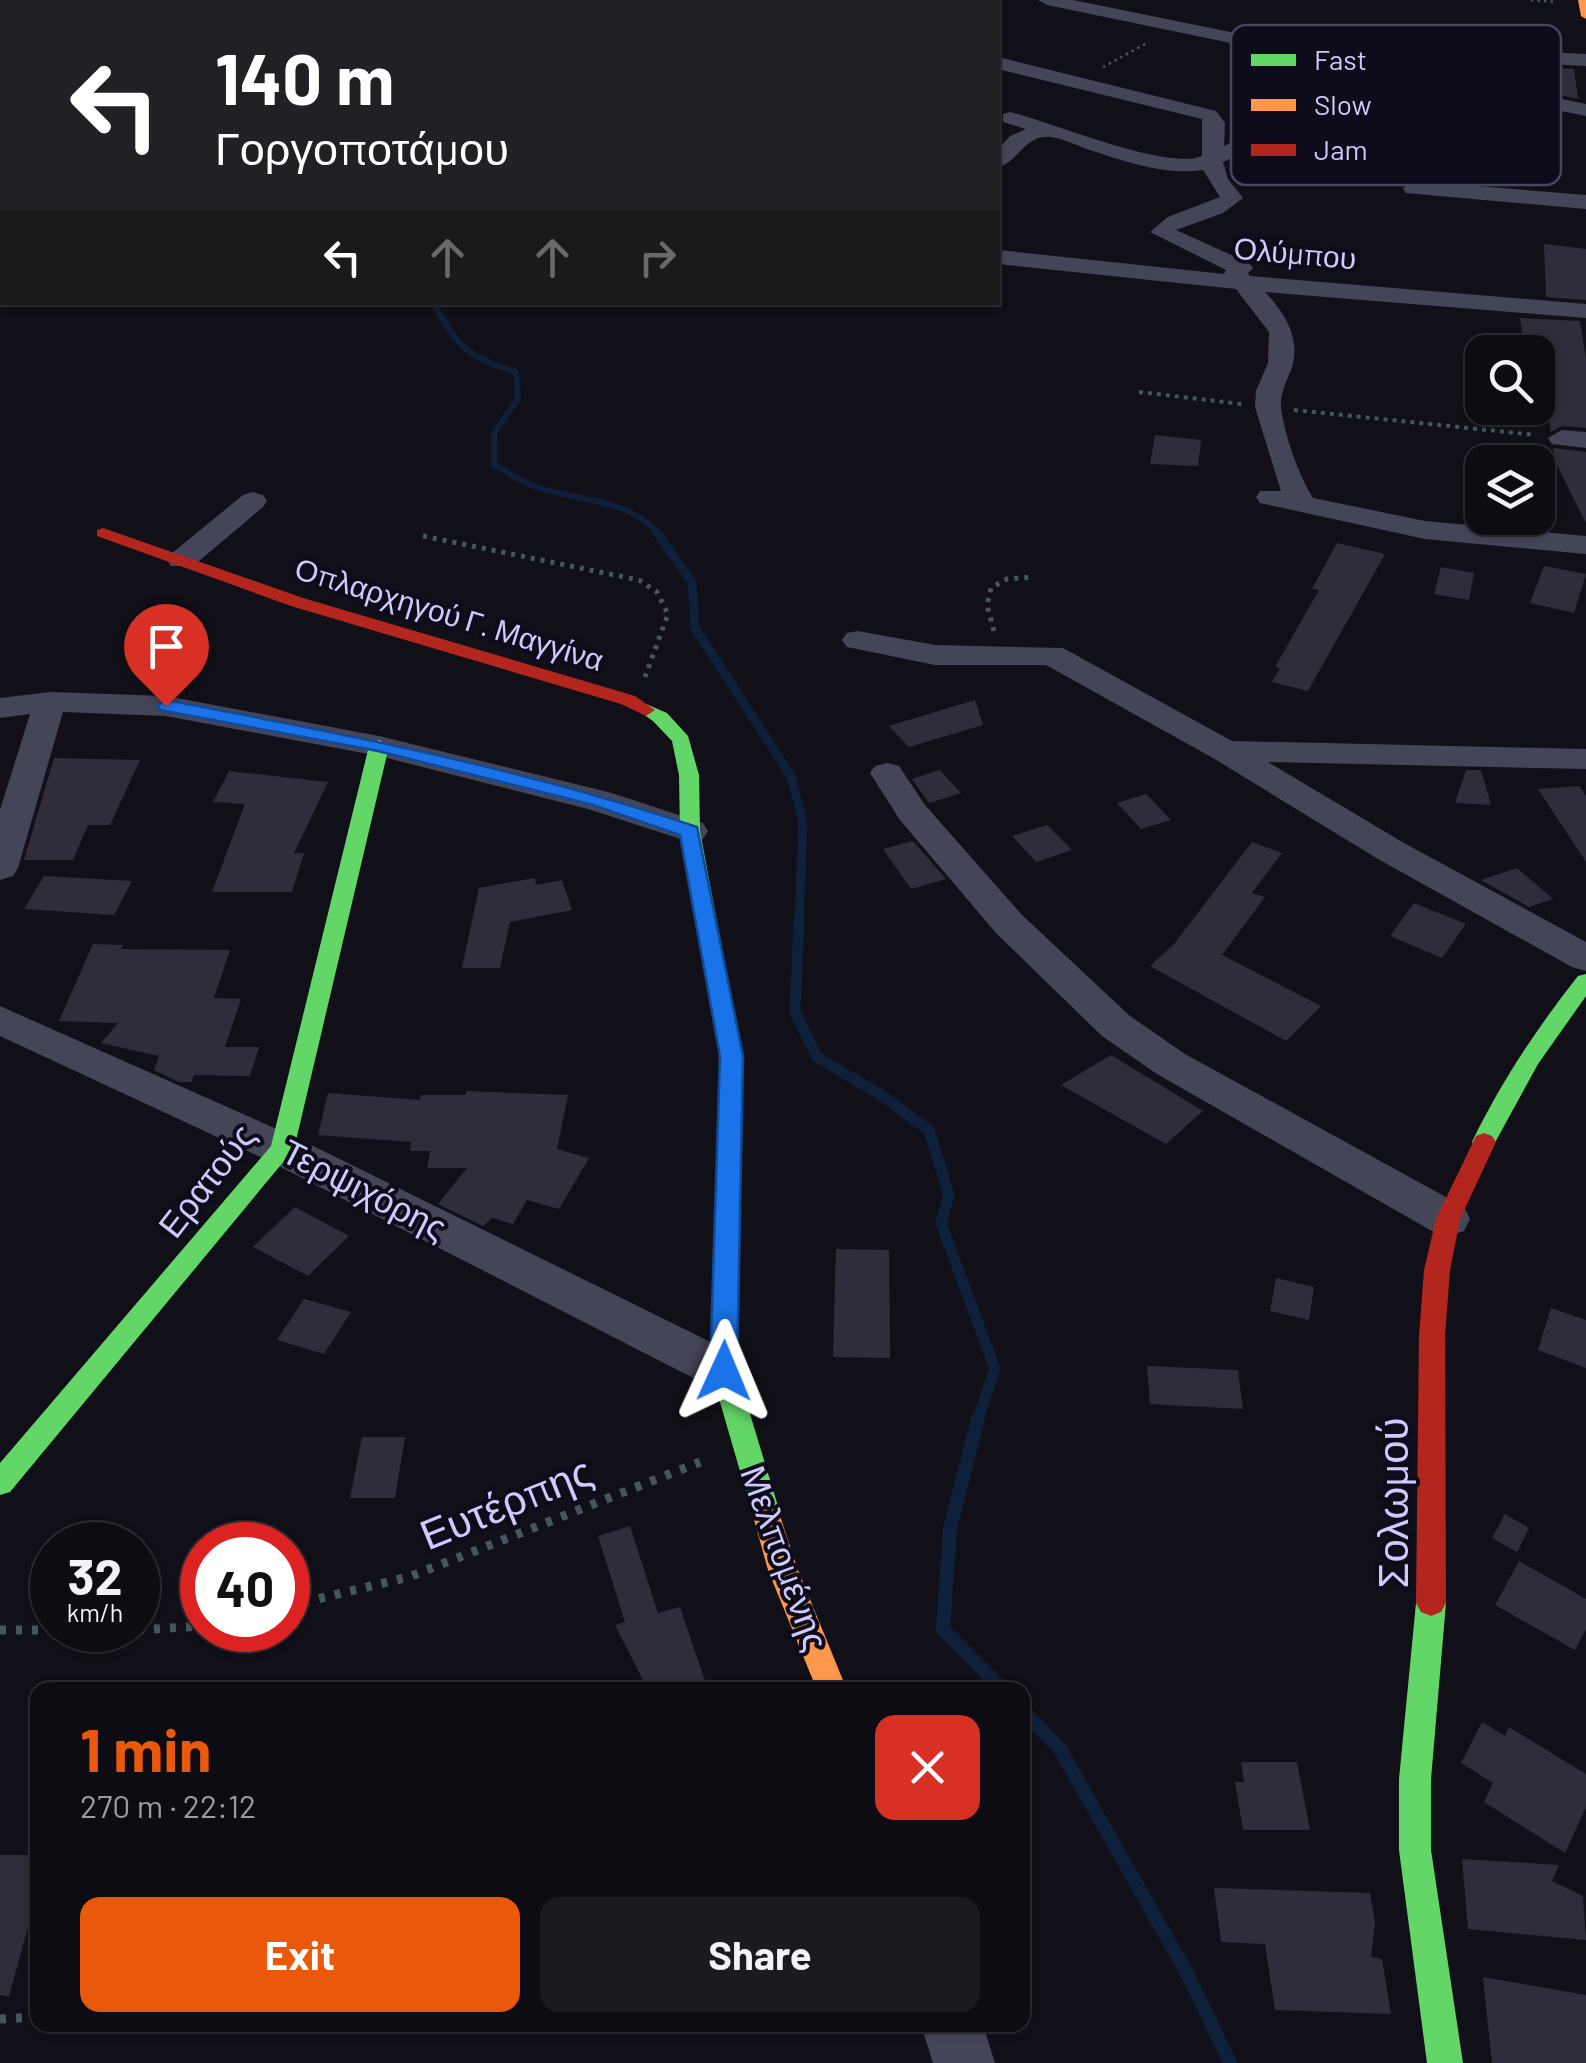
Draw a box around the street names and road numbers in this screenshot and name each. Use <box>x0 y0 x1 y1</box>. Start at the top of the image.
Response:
street label: Ολύμπου <box>1232 229 1358 275</box>
street label: Οπλαρχηγού Γ. Μαγγίνα <box>291 549 608 677</box>
street label: Ερατούς <box>148 1115 263 1245</box>
street label: Τερψιχόρης <box>276 1129 454 1248</box>
street label: Σολωμού <box>1366 1418 1416 1588</box>
street label: Ευτέρπης <box>412 1444 599 1559</box>
street label: Μελπομένης <box>733 1460 839 1655</box>

